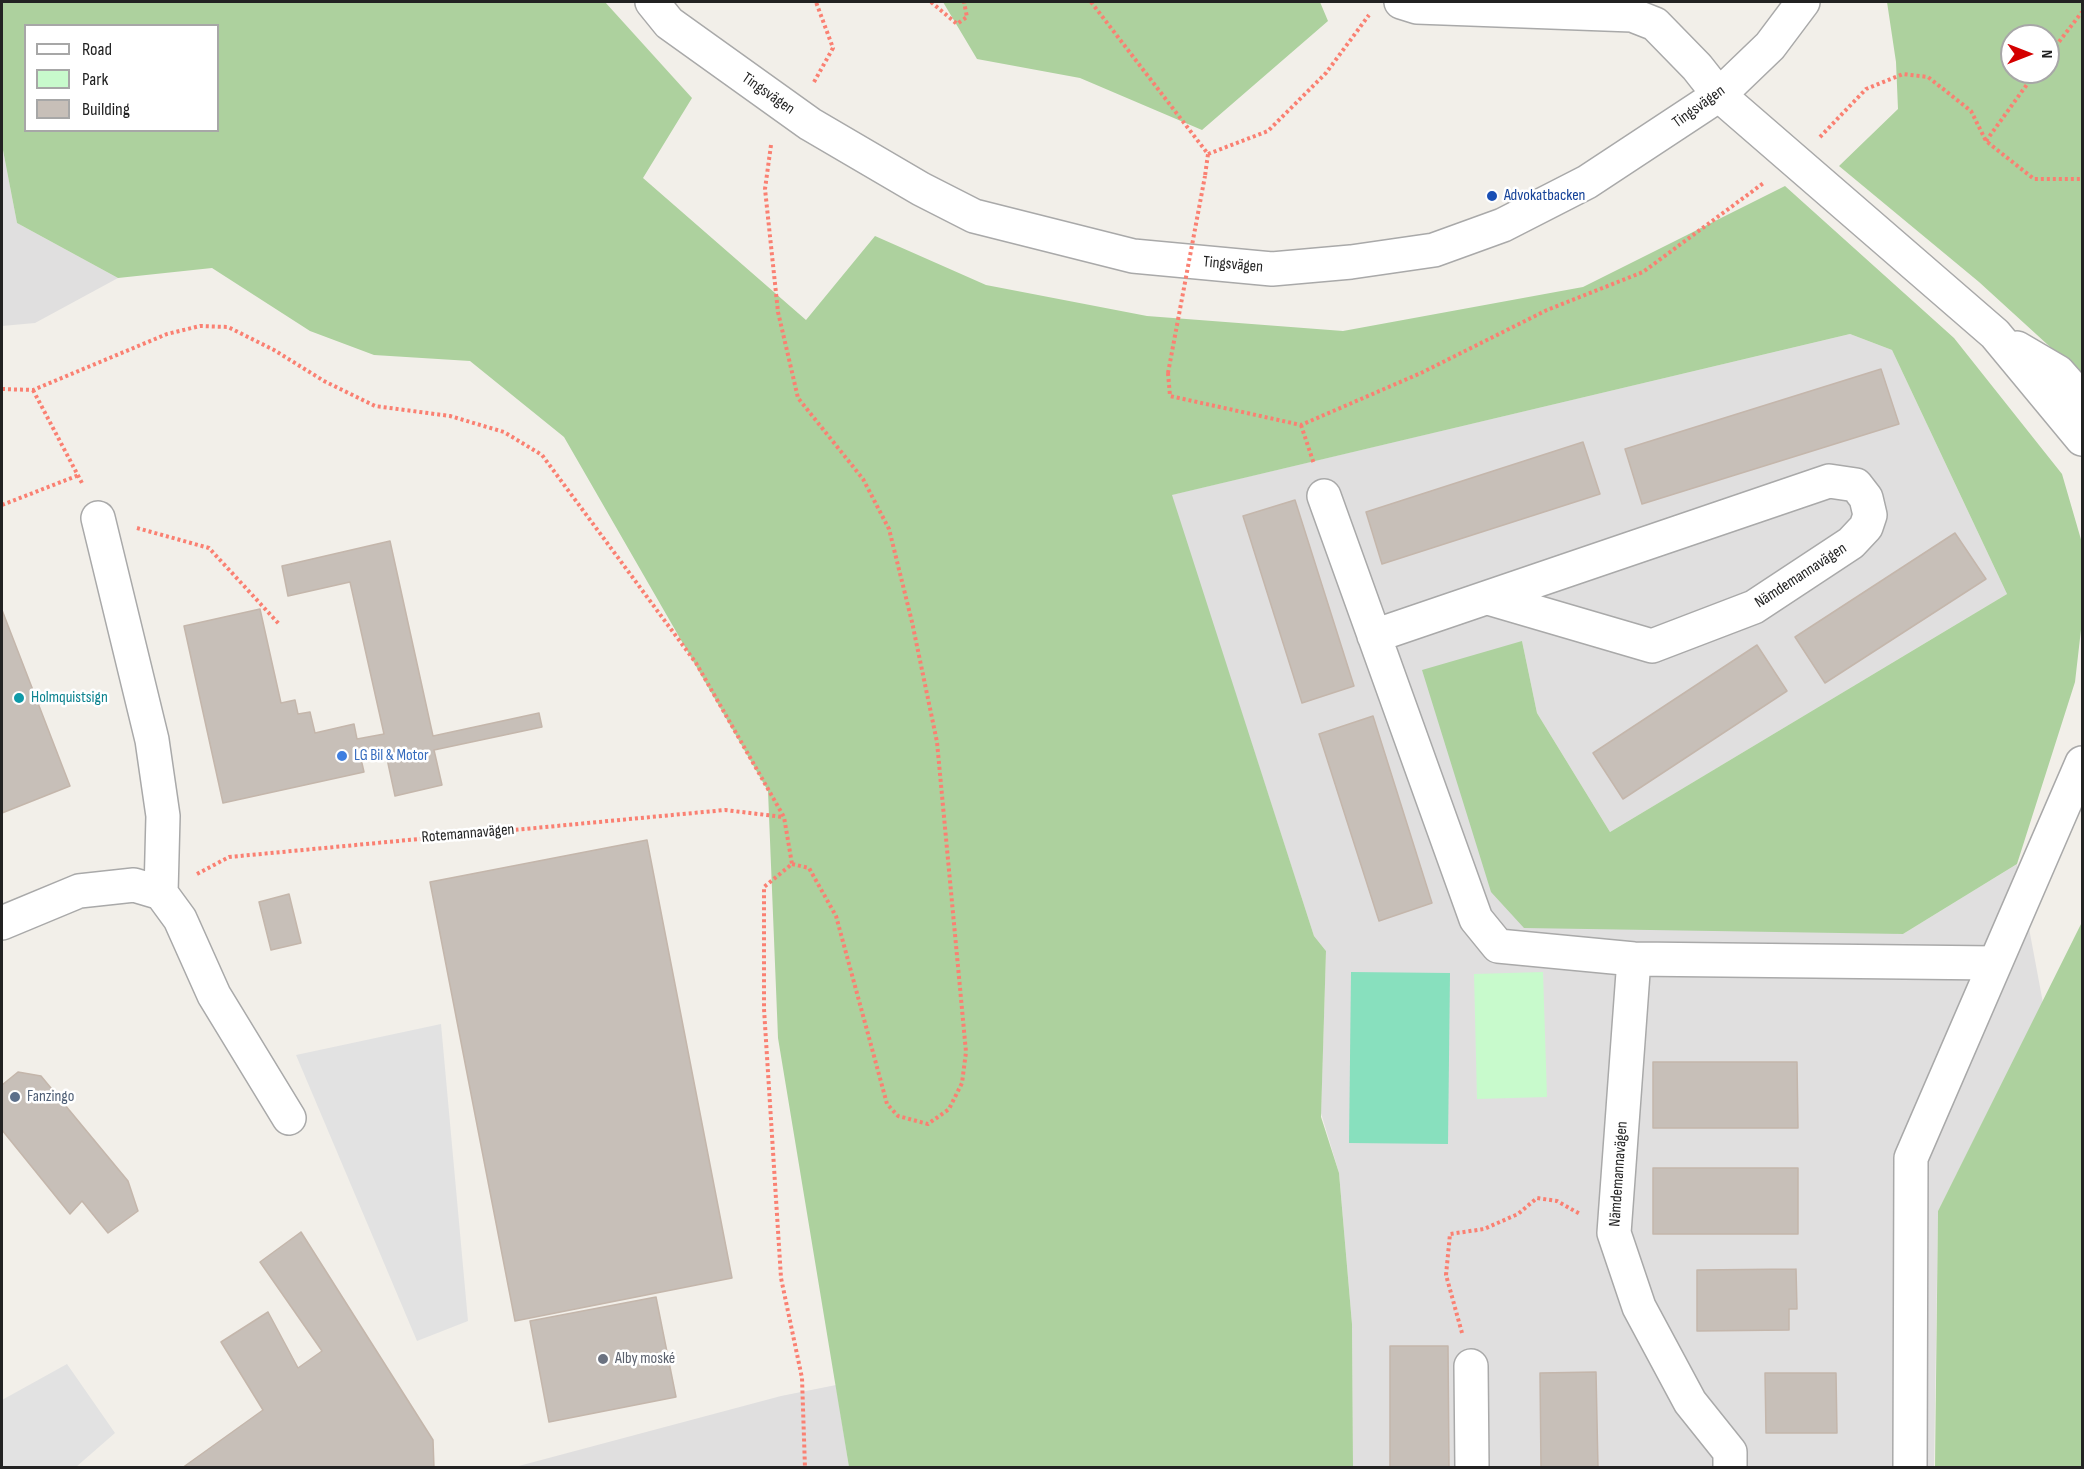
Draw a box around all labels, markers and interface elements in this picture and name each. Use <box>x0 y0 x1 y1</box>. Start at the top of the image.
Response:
legend <box>24 24 219 132</box>
north arrow <box>2000 24 2060 84</box>
text: Road <box>82 39 112 60</box>
text: N <box>2037 50 2056 58</box>
text: Park <box>82 69 108 90</box>
street label: Tingsvägen <box>738 69 798 119</box>
street label: Tingsvägen <box>1669 82 1729 132</box>
text: Building <box>82 99 130 120</box>
place label: Advokatbacken <box>1504 186 1585 206</box>
marker: Advokatbacken <box>1485 189 1499 203</box>
street label: Tingsvägen <box>1202 253 1264 277</box>
street label: Nämdemannavägen <box>1751 539 1851 613</box>
place label: Holmquistsign <box>31 688 108 708</box>
marker: Holmquistsign <box>12 691 26 705</box>
place label: LG Bil & Motor <box>354 746 429 766</box>
marker: LG Bil & Motor <box>335 749 349 763</box>
street label: Rotemannavägen <box>421 820 515 848</box>
place label: Fanzingo <box>27 1087 74 1107</box>
marker: Fanzingo <box>8 1090 22 1104</box>
street label: Nämdemannavägen <box>1606 1121 1632 1227</box>
place label: Alby moské <box>615 1349 675 1369</box>
marker: Alby moské <box>596 1352 610 1366</box>

